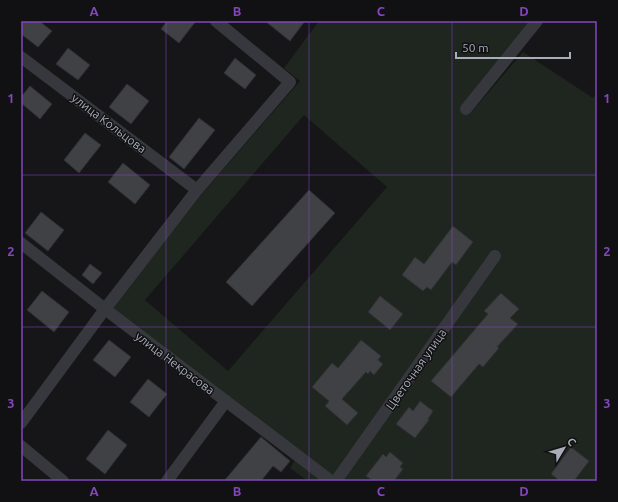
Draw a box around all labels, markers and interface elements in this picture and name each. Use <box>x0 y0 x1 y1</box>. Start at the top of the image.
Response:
text: A <box>89 4 99 18</box>
text: B <box>233 4 242 18</box>
text: C <box>377 4 386 18</box>
text: D <box>519 4 529 18</box>
scale bar <box>456 34 570 60</box>
text: 50 m <box>462 41 489 54</box>
text: 1 <box>7 91 15 105</box>
street label: улица Кольцова <box>69 91 149 155</box>
text: 1 <box>603 91 611 105</box>
text: 2 <box>7 244 15 258</box>
text: 2 <box>603 244 611 258</box>
street label: Цветочная улица <box>383 326 449 412</box>
street label: улица Некрасова <box>133 329 217 397</box>
text: 3 <box>7 396 15 410</box>
text: 3 <box>603 396 611 410</box>
north arrow <box>544 428 584 468</box>
text: С <box>565 435 579 448</box>
text: A <box>89 484 99 498</box>
text: B <box>233 484 242 498</box>
text: C <box>377 484 386 498</box>
text: D <box>519 484 529 498</box>

